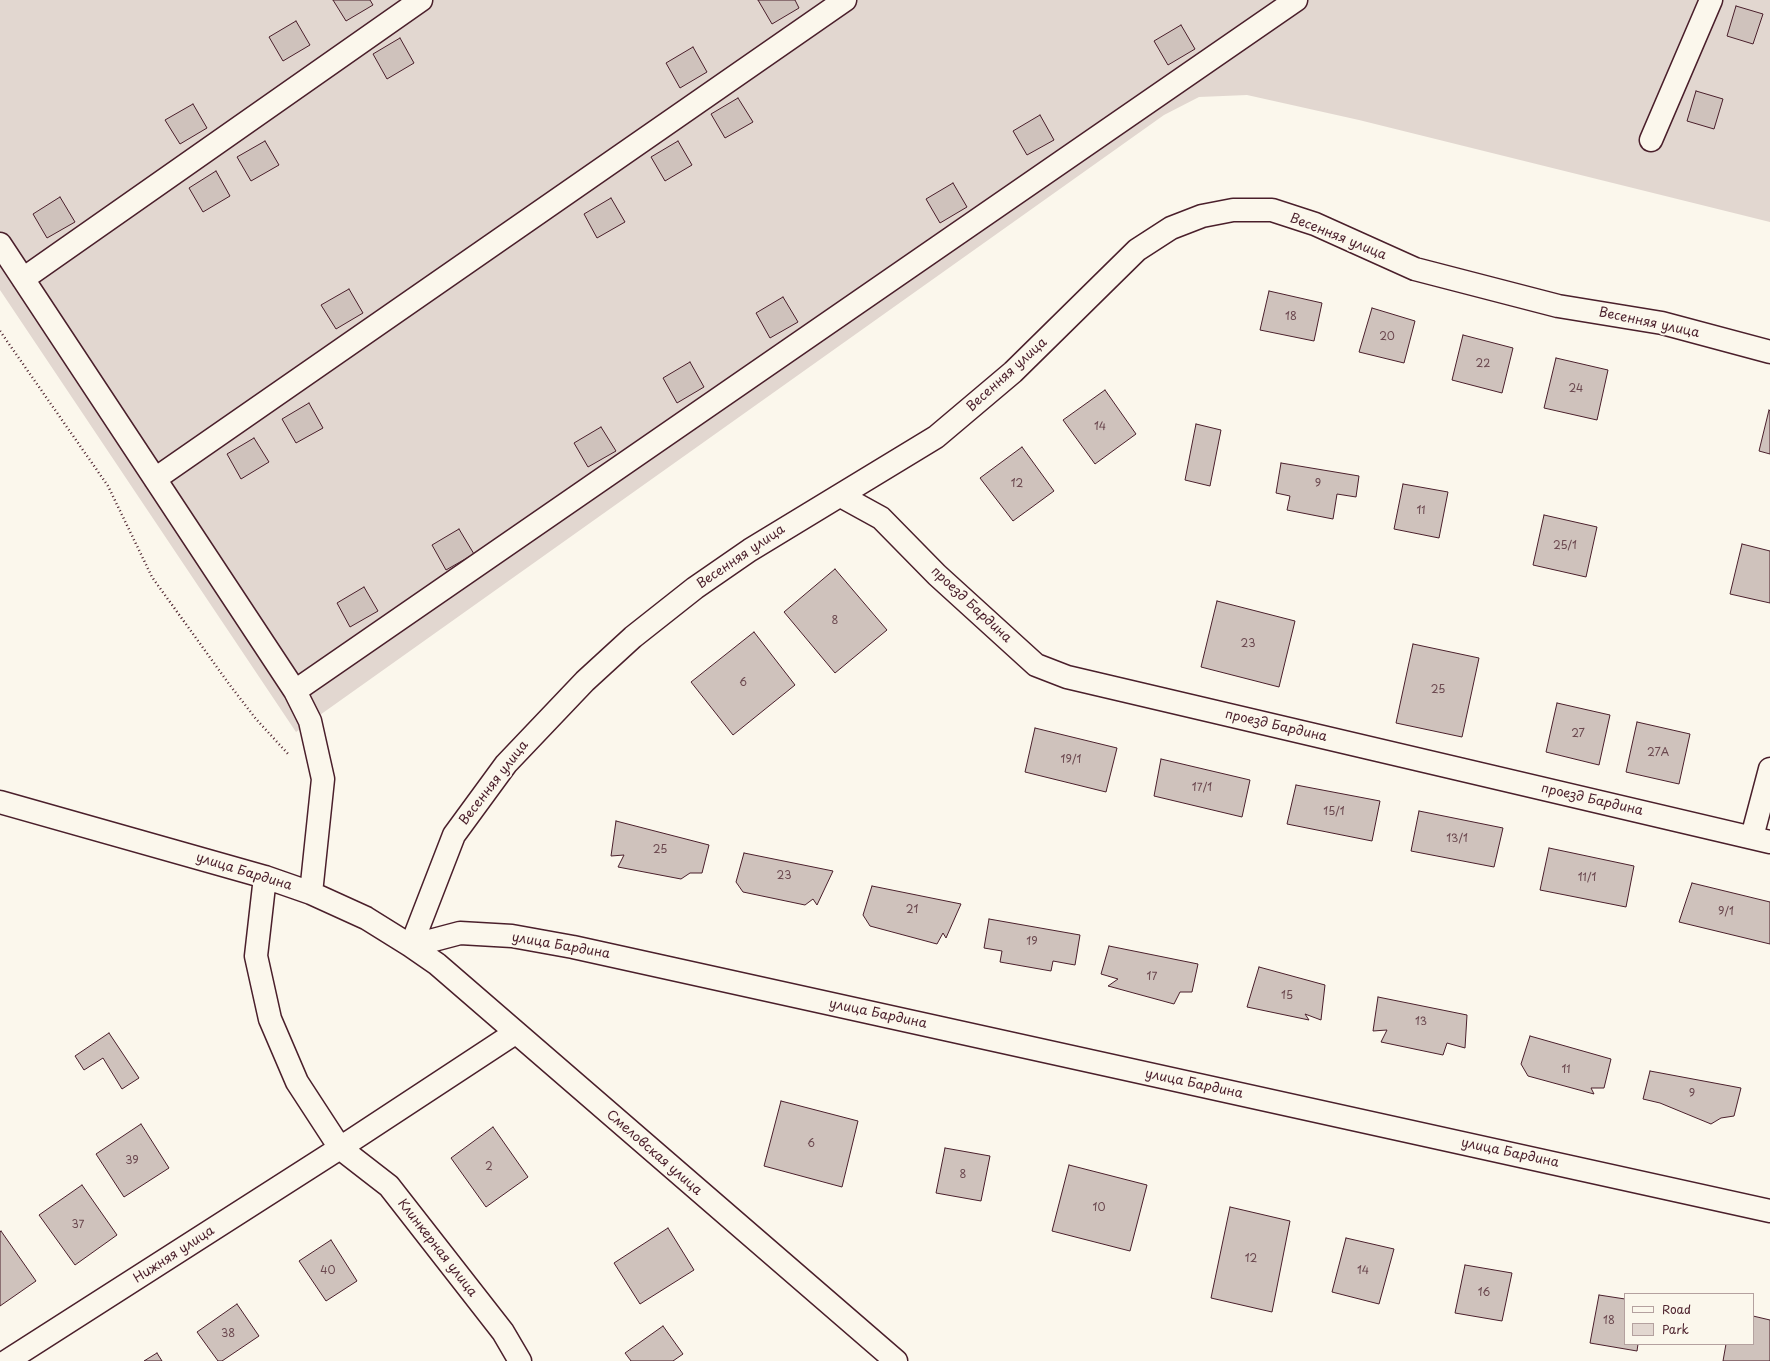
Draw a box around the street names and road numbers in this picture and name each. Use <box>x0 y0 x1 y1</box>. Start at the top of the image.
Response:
street label: Весенняя улица <box>1287 211 1389 263</box>
street label: Весенняя улица <box>1597 305 1701 341</box>
street label: Весенняя улица <box>964 335 1050 415</box>
street label: Весенняя улица <box>694 522 788 592</box>
street label: проезд Бардина <box>928 564 1014 646</box>
street label: проезд Бардина <box>1223 707 1329 745</box>
street label: Весенняя улица <box>456 738 532 828</box>
street label: проезд Бардина <box>1539 781 1645 819</box>
street label: улица Бардина <box>194 850 294 894</box>
street label: улица Бардина <box>511 930 611 962</box>
street label: улица Бардина <box>828 996 928 1032</box>
street label: улица Бардина <box>1144 1066 1244 1102</box>
street label: Смеловская улица <box>603 1107 705 1199</box>
street label: улица Бардина <box>1460 1135 1560 1171</box>
street label: Клинкерная улица <box>394 1196 480 1300</box>
street label: Нижняя улица <box>131 1223 217 1287</box>

